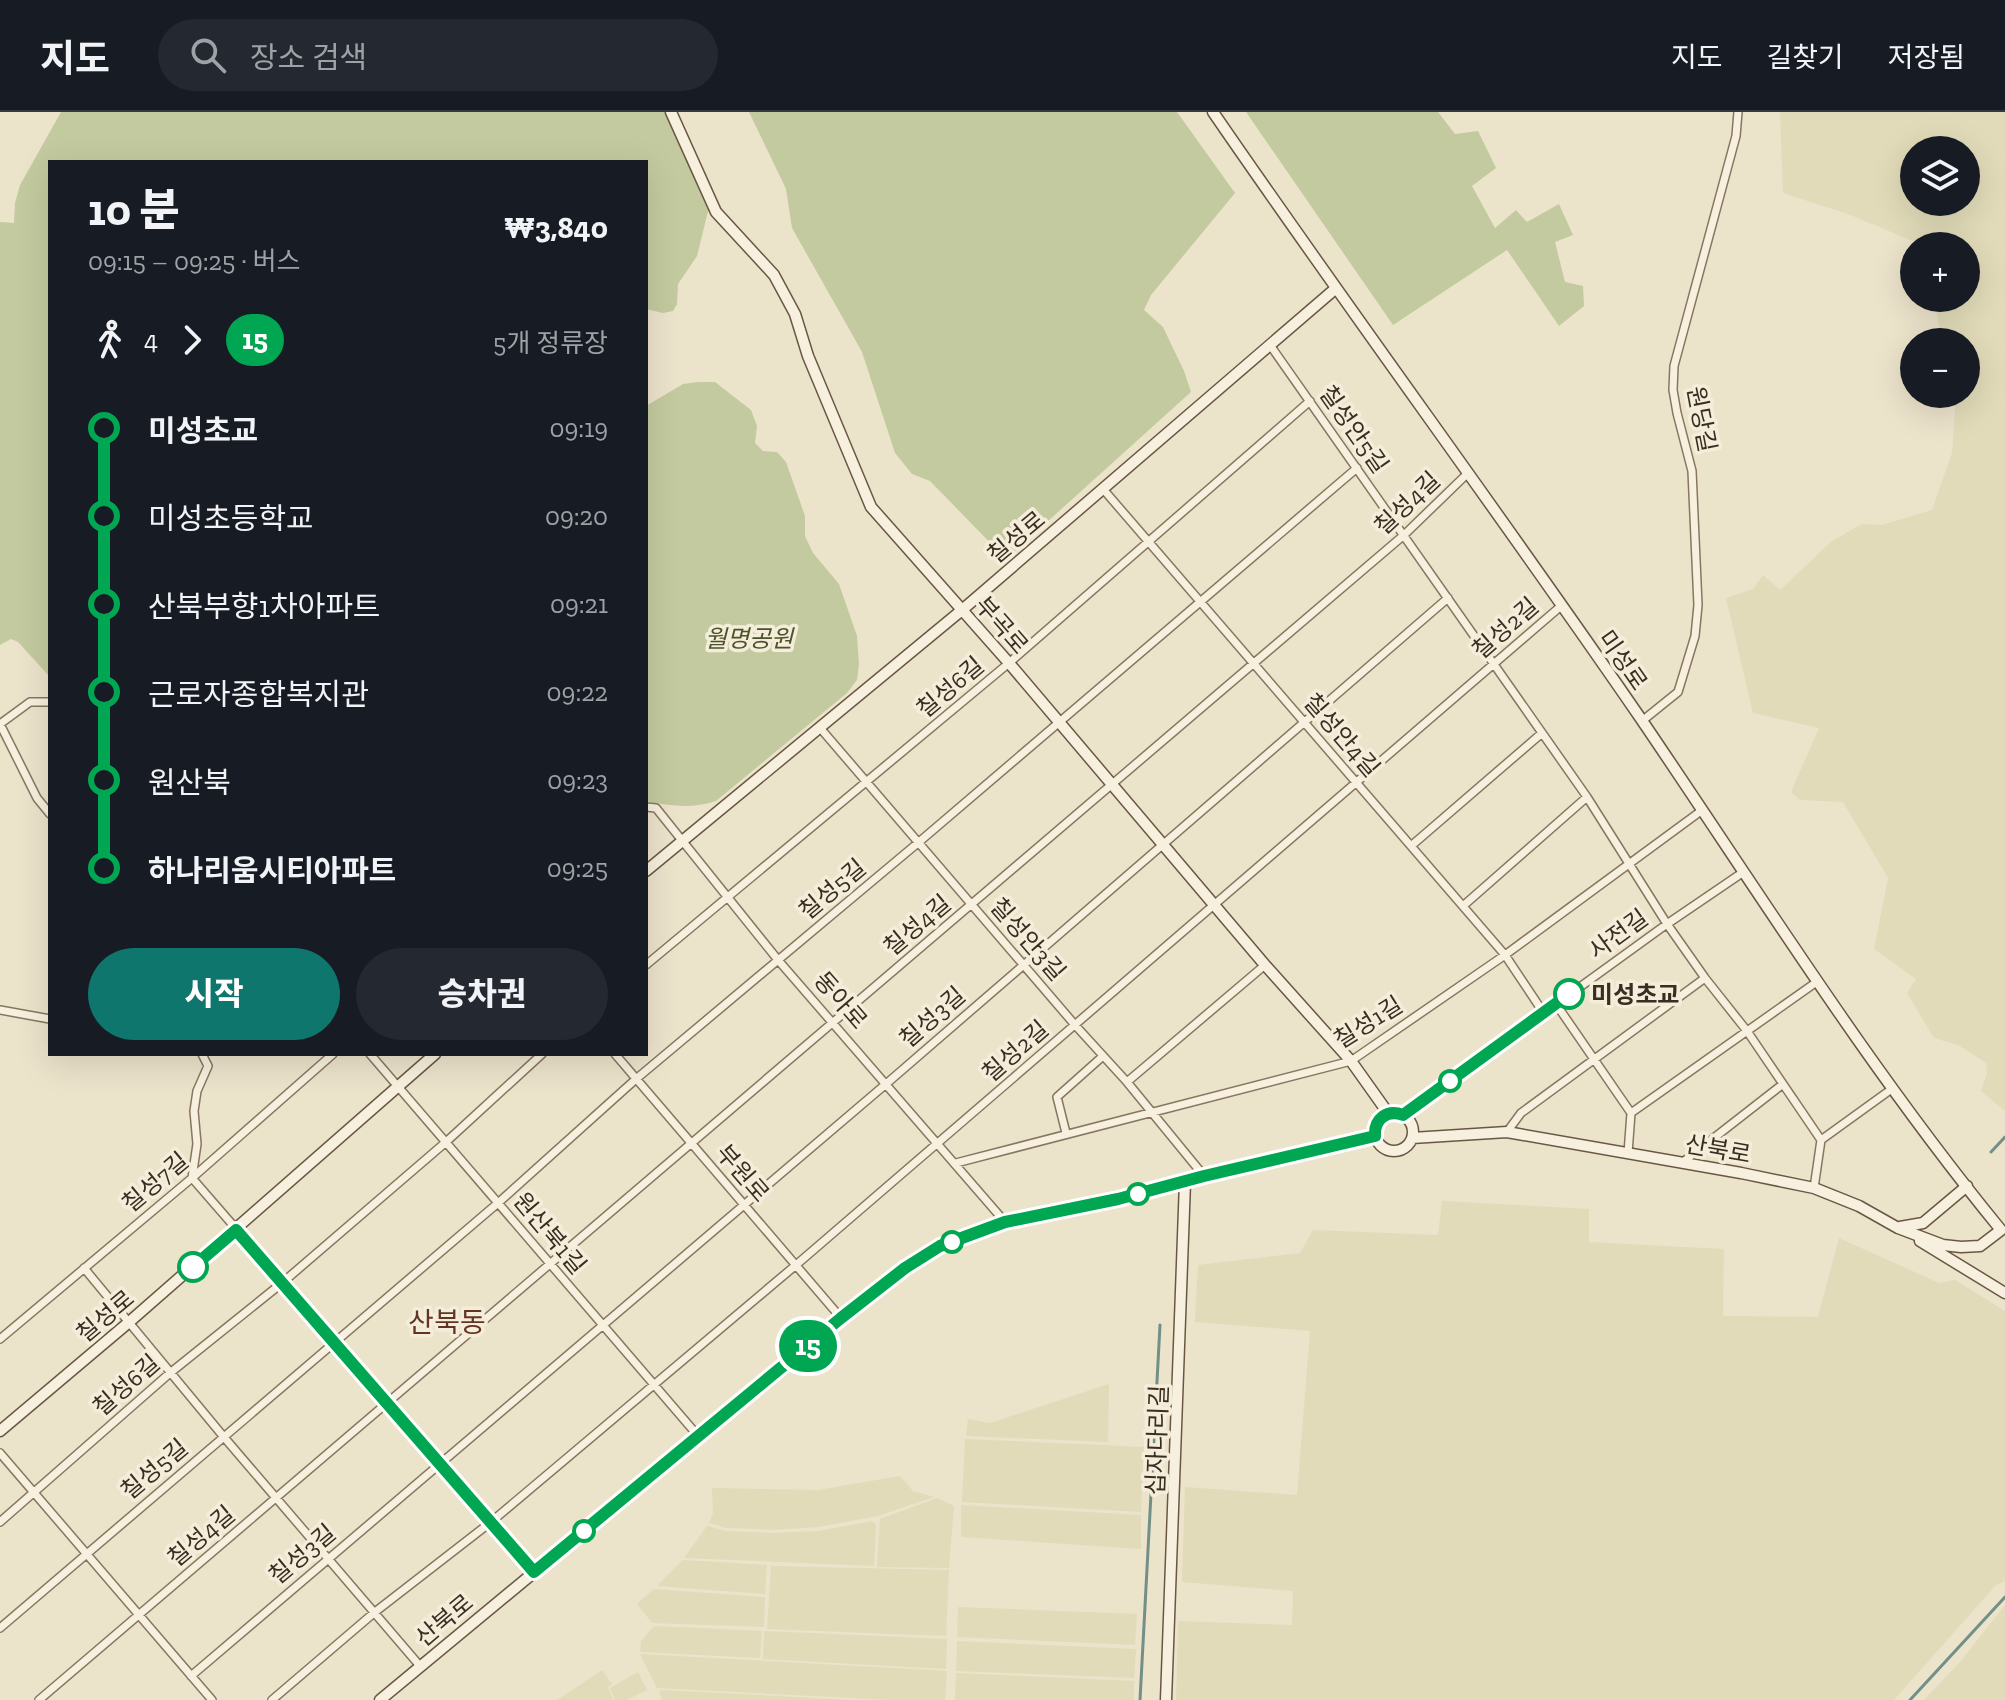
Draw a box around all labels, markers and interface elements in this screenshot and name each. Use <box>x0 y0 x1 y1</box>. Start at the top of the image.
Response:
search box <box>158 19 718 91</box>
icon: search <box>186 33 230 77</box>
text: 지도 <box>40 36 110 82</box>
text: 장소 검색 <box>250 40 367 76</box>
text: 지도 <box>1671 41 1722 74</box>
text: 길찾기 <box>1766 41 1844 74</box>
text: 저장됨 <box>1888 41 1965 74</box>
map controls <box>1900 136 1980 408</box>
button: layers <box>1900 136 1980 216</box>
text: 10 분 <box>88 183 180 236</box>
text: ₩3,840 <box>504 210 608 246</box>
button: + <box>1900 232 1980 312</box>
text: 09:15 – 09:25 · 버스 <box>88 245 301 277</box>
icon: walk <box>88 318 132 362</box>
icon: forward <box>170 318 214 362</box>
text: 15 <box>242 323 268 356</box>
text: 4 <box>144 324 158 356</box>
text: 5개 정류장 <box>493 327 608 359</box>
button: − <box>1900 328 1980 408</box>
street label: 칠성안5길 <box>1313 379 1395 479</box>
street label: 원당길 <box>1681 384 1723 454</box>
text: 09:19 <box>550 412 608 444</box>
text: 미성초교 <box>148 413 258 449</box>
street label: 칠성4길 <box>1368 465 1446 541</box>
text: 09:20 <box>545 500 608 532</box>
text: 미성초등학교 <box>148 501 314 537</box>
street label: 칠성로 <box>981 505 1051 569</box>
text: 09:21 <box>550 588 608 620</box>
text: 산북부향1차아파트 <box>148 589 380 625</box>
street label: 부곡로 <box>969 590 1035 660</box>
street label: 칠성2길 <box>1466 591 1544 665</box>
park label: 월명공원 <box>705 624 795 653</box>
street label: 미성로 <box>1592 625 1654 695</box>
street label: 칠성6길 <box>910 651 990 723</box>
text: 09:22 <box>547 676 608 708</box>
text: 근로자종합복지관 <box>148 677 369 713</box>
street label: 칠성안4길 <box>1298 687 1386 783</box>
text: 09:23 <box>547 764 608 796</box>
text: 원산북 <box>148 765 231 801</box>
text: 09:25 <box>547 852 608 884</box>
text: 하나리움시티아파트 <box>148 853 396 889</box>
street label: 칠성5길 <box>793 853 871 925</box>
street label: 칠성4길 <box>877 888 957 962</box>
street label: 칠성안3길 <box>984 892 1072 986</box>
street label: 사전길 <box>1583 903 1653 965</box>
button: 시작 <box>88 948 340 1040</box>
button: 승차권 <box>356 948 608 1040</box>
street label: 동아로 <box>808 965 874 1035</box>
marker: 미성초교 <box>1554 979 1584 1009</box>
street label: 칠성3길 <box>893 980 971 1054</box>
place label: 미성초교 <box>1591 980 1679 1009</box>
street label: 칠성1길 <box>1328 990 1408 1054</box>
street label: 칠성2길 <box>976 1014 1054 1088</box>
unlabelled marker <box>1439 1070 1461 1092</box>
street label: 산북로 <box>1683 1129 1753 1169</box>
street label: 부원로 <box>710 1138 776 1208</box>
street label: 칠성7길 <box>116 1146 194 1218</box>
unlabelled marker <box>1127 1183 1149 1205</box>
street label: 원산북1길 <box>508 1186 592 1280</box>
unlabelled marker <box>941 1231 963 1253</box>
unlabelled marker <box>178 1252 208 1282</box>
street label: 칠성로 <box>70 1284 140 1348</box>
district label: 산북동 <box>408 1306 486 1339</box>
line badge: 15 <box>772 1320 844 1372</box>
text: 15 <box>795 1329 821 1362</box>
street label: 칠성6길 <box>87 1348 165 1422</box>
street label: 십자다리길 <box>1141 1384 1173 1496</box>
street label: 칠성5길 <box>115 1433 193 1505</box>
street label: 칠성4길 <box>161 1499 241 1573</box>
street label: 칠성3길 <box>263 1518 341 1590</box>
unlabelled marker <box>573 1520 595 1542</box>
street label: 산북로 <box>409 1588 479 1652</box>

